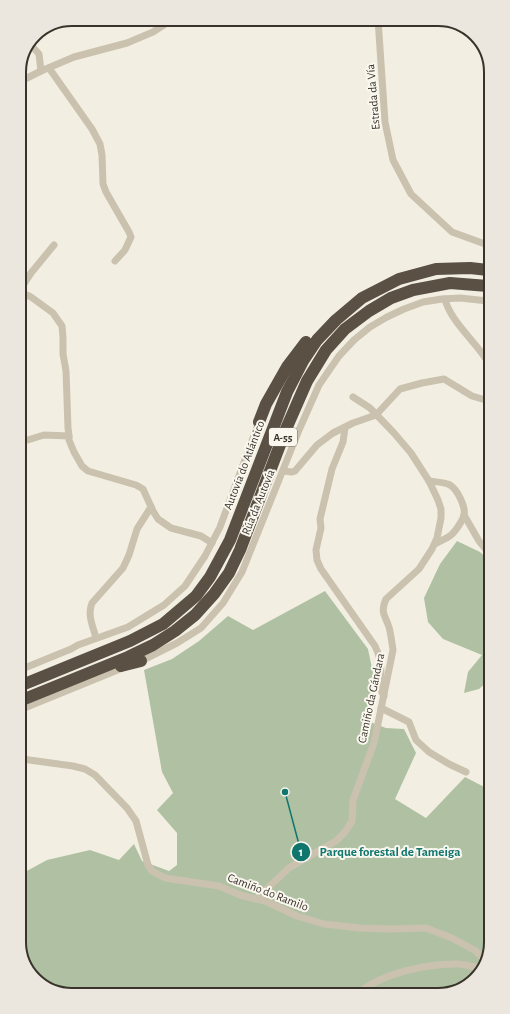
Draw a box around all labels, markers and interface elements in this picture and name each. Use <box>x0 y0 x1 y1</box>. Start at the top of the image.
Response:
street label: Estrada da Vía <box>364 63 382 130</box>
street label: Autovía do Atlántico <box>222 419 267 511</box>
road number: A-55 <box>269 428 297 446</box>
street label: Rúa da Autovía <box>239 467 277 536</box>
street label: Camiño da Gándara <box>356 652 386 744</box>
callout: Parque forestal de Tameiga <box>291 839 468 864</box>
text: 1 <box>299 846 303 858</box>
text: Parque forestal de Tameiga <box>320 846 460 859</box>
street label: Camiño do Ramilo <box>226 871 310 913</box>

